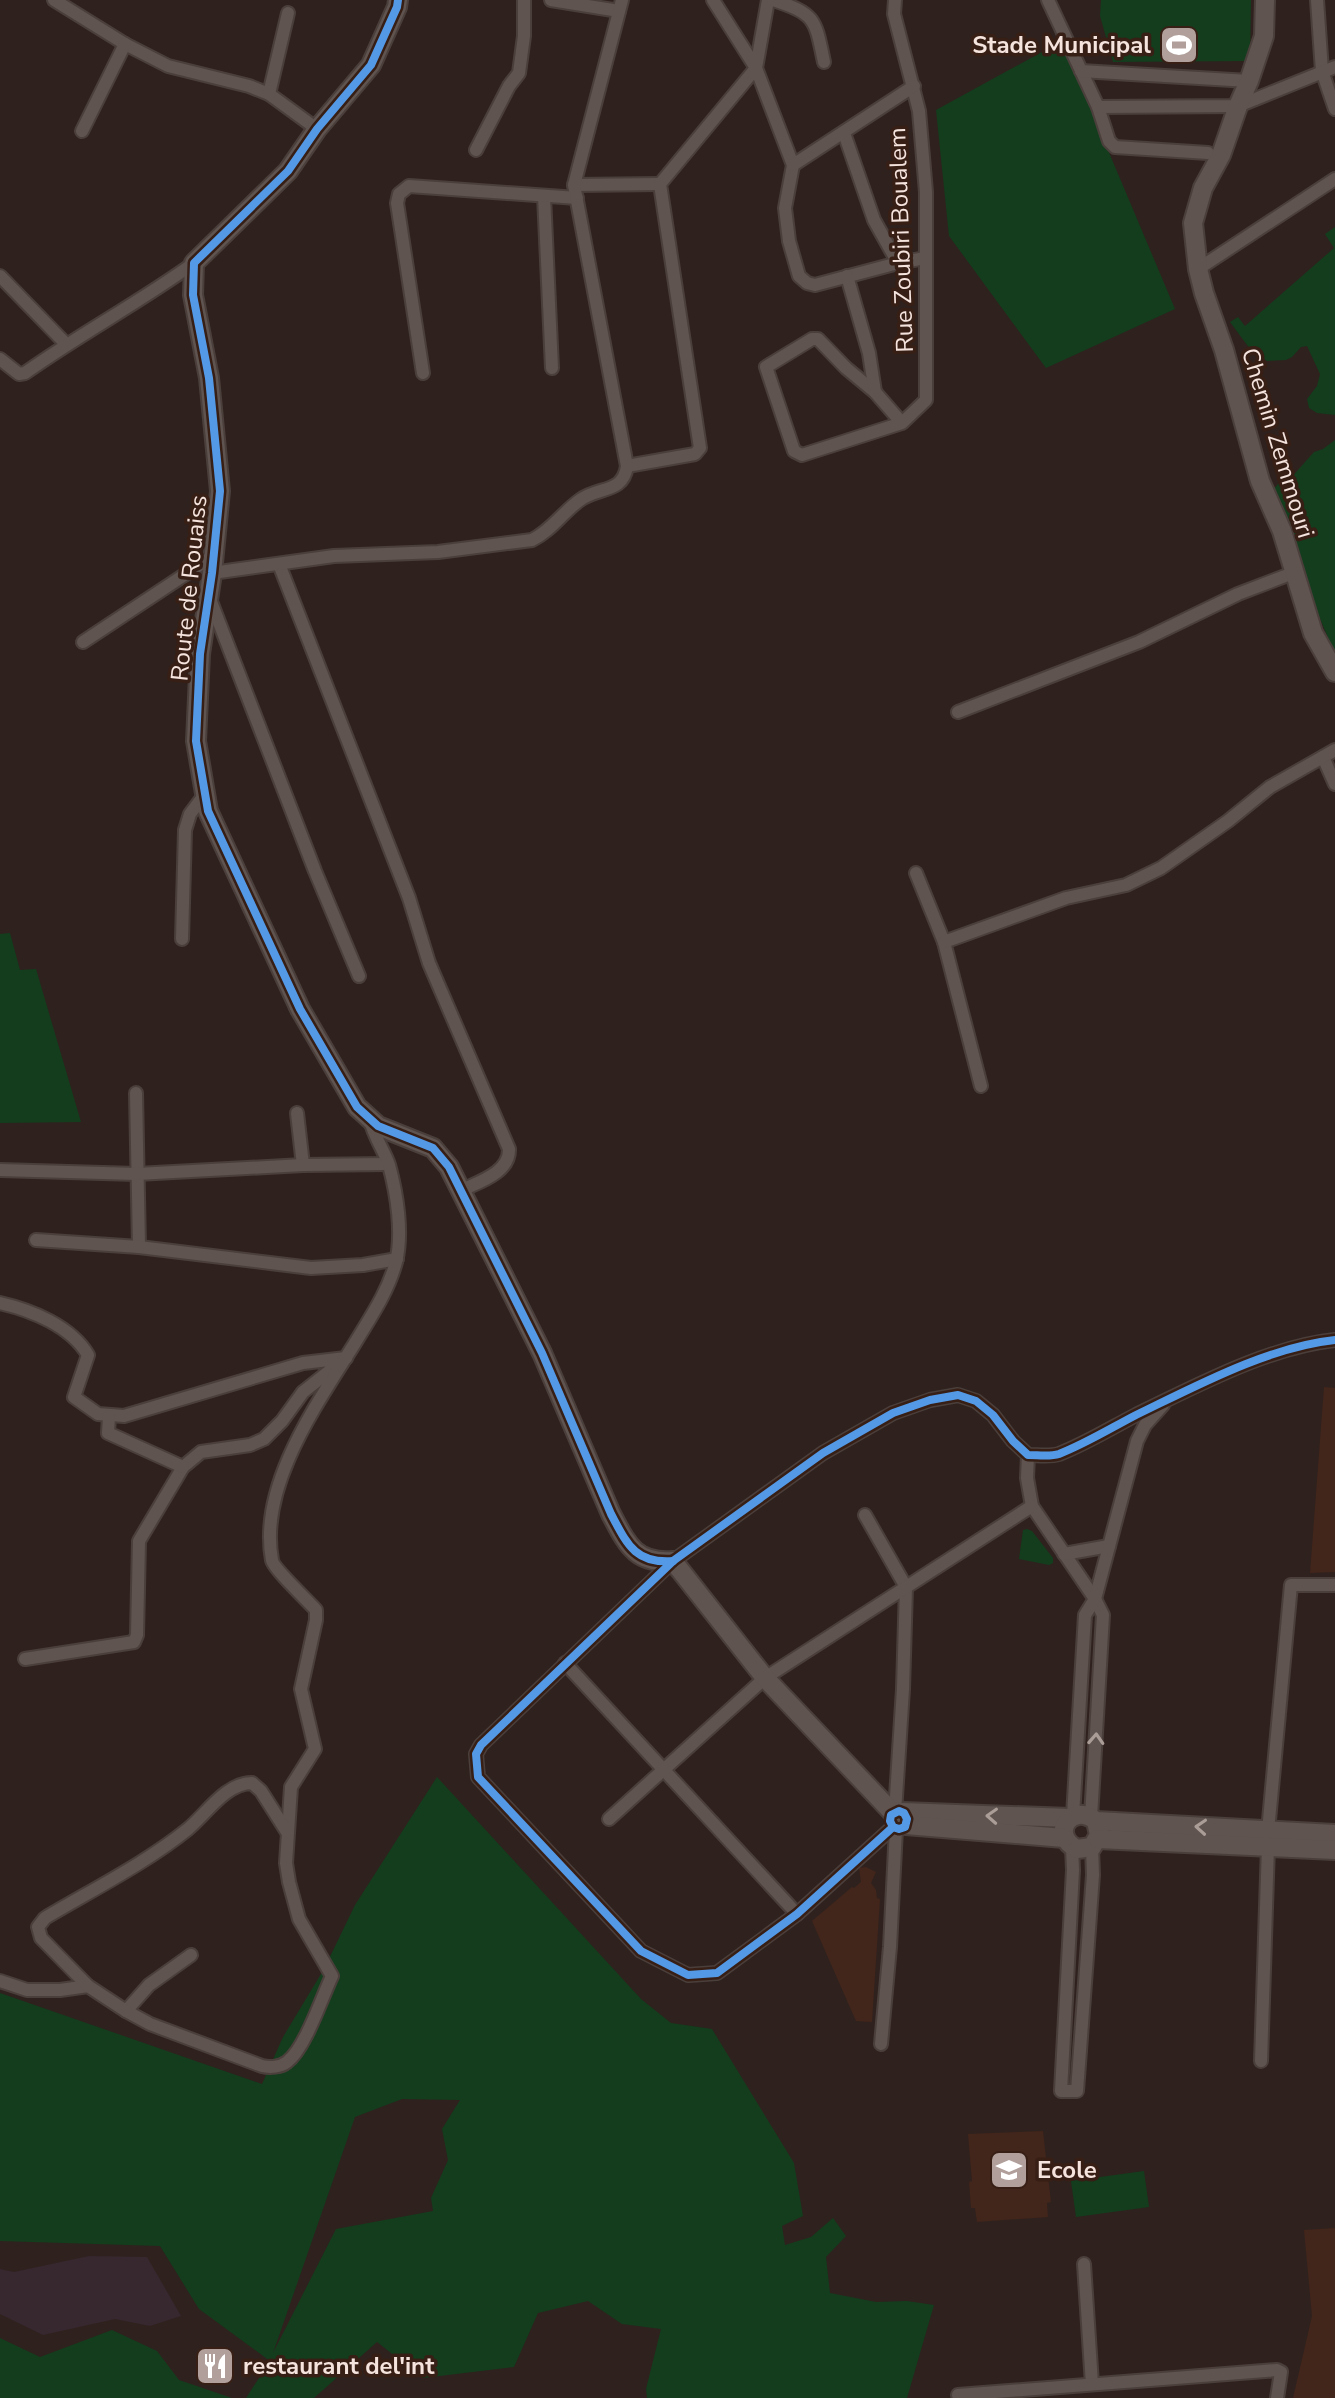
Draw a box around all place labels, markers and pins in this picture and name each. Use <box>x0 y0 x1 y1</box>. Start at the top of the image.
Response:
sports icon: Stade Municipal <box>1158 24 1200 66</box>
place label: Stade Municipal <box>972 29 1151 61</box>
school or university icon: Ecole <box>988 2149 1030 2191</box>
place label: Ecole <box>1037 2154 1097 2186</box>
restaurant icon: restaurant del'int <box>194 2345 236 2387</box>
place label: restaurant del'int <box>243 2350 435 2382</box>

